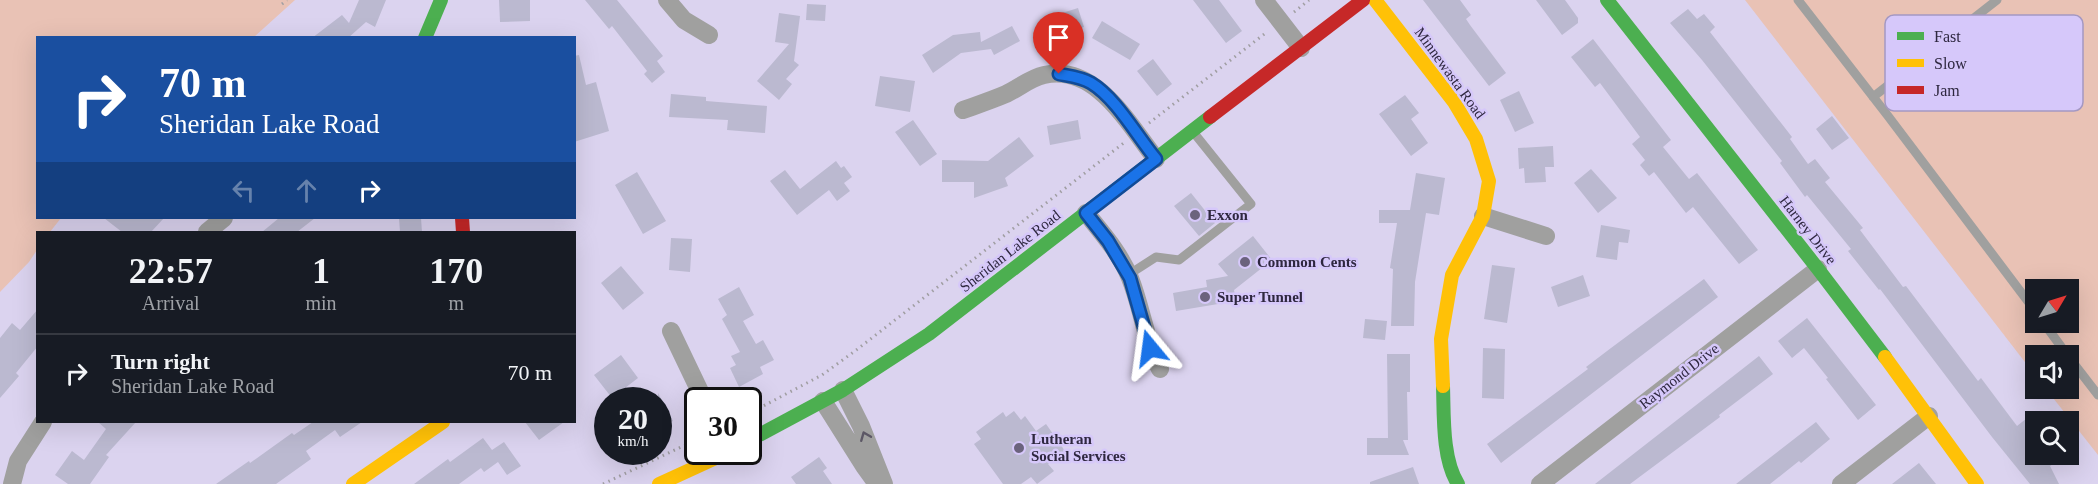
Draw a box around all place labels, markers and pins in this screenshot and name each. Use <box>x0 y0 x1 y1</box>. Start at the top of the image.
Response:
pin <box>1033 12 1084 74</box>
place label: Exxon <box>1207 207 1249 223</box>
marker: Exxon <box>1188 208 1202 222</box>
place label: Common Cents <box>1257 254 1357 270</box>
marker: Common Cents <box>1238 255 1252 269</box>
place label: Super Tunnel <box>1217 289 1303 305</box>
marker: Super Tunnel <box>1198 290 1212 304</box>
place label: Lutheran Social Services <box>1031 431 1126 464</box>
marker: Lutheran Social Services <box>1012 441 1026 455</box>

